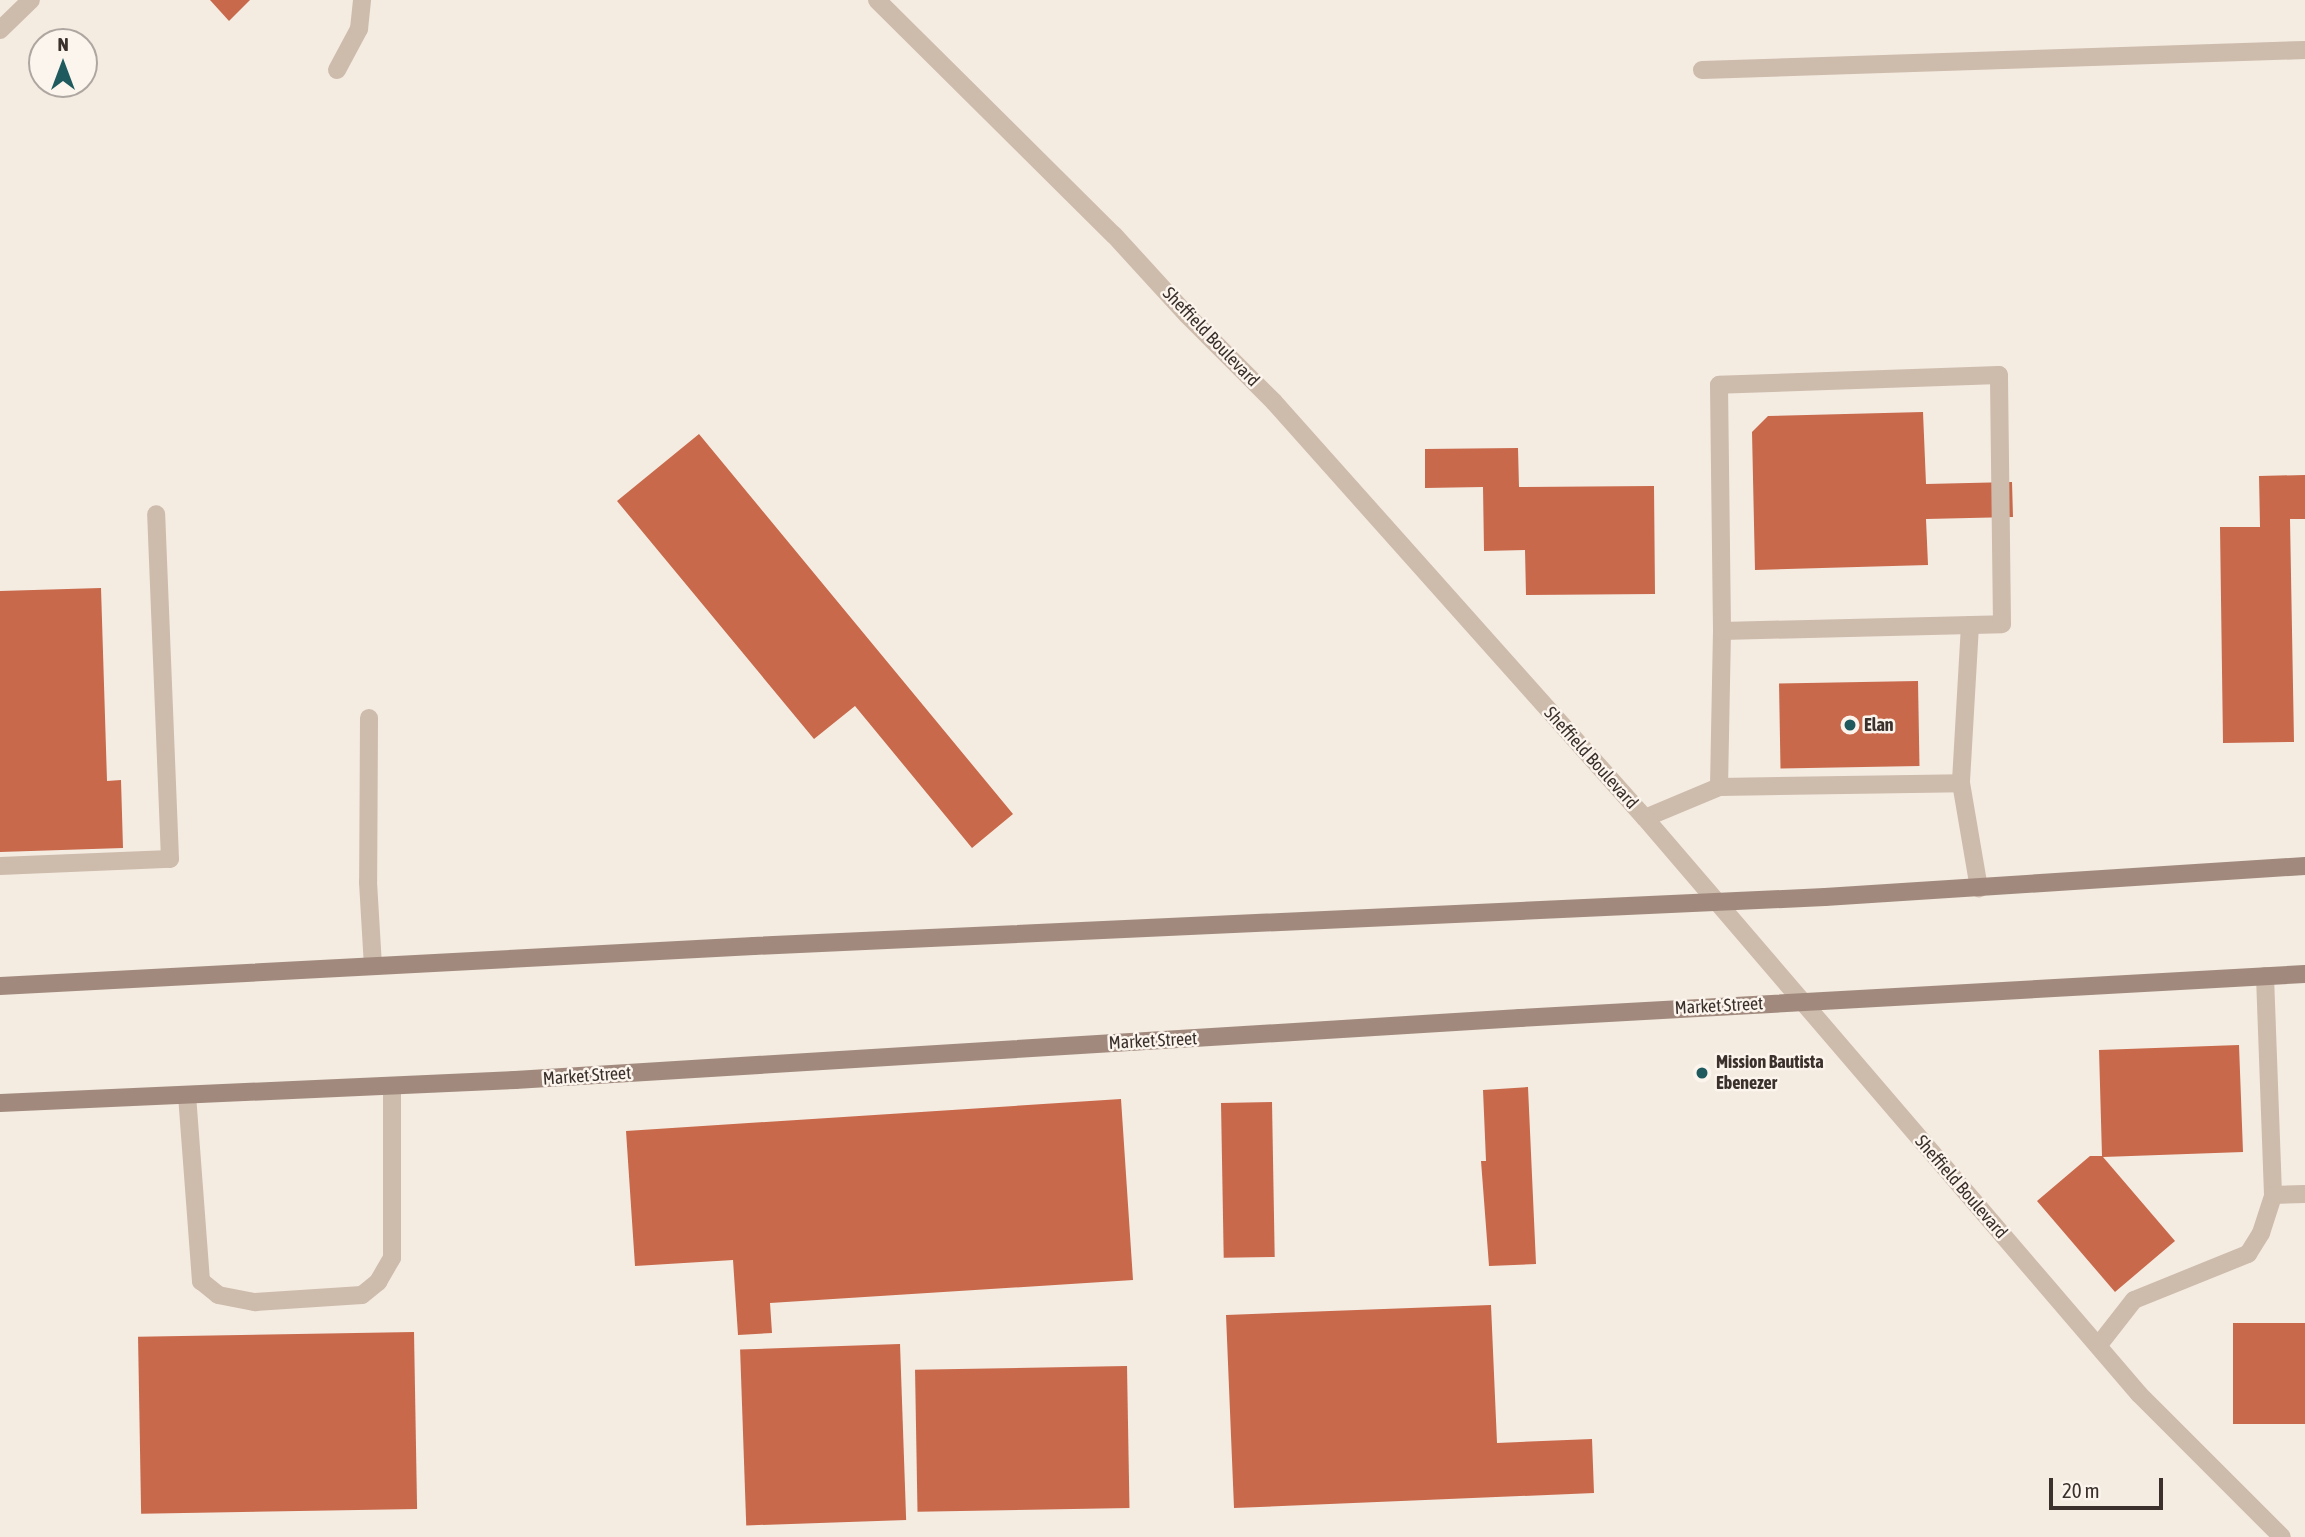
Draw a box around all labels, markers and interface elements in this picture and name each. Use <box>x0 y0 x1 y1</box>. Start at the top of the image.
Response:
north arrow <box>28 28 98 98</box>
text: N <box>57 33 69 55</box>
street label: Sheffield Boulevard <box>1158 283 1264 391</box>
street label: Sheffield Boulevard <box>1540 703 1642 813</box>
place label: Elan <box>1864 714 1894 736</box>
marker: Elan <box>1842 717 1858 733</box>
street label: Market Street <box>1674 993 1764 1019</box>
street label: Market Street <box>1108 1028 1198 1054</box>
place label: Mission Bautista Ebenezer <box>1716 1052 1824 1094</box>
street label: Market Street <box>542 1062 632 1090</box>
marker: Mission Bautista Ebenezer <box>1694 1065 1710 1081</box>
street label: Sheffield Boulevard <box>1910 1131 2012 1243</box>
scale bar <box>2053 1464 2167 1508</box>
text: 20 m <box>2062 1478 2100 1502</box>

